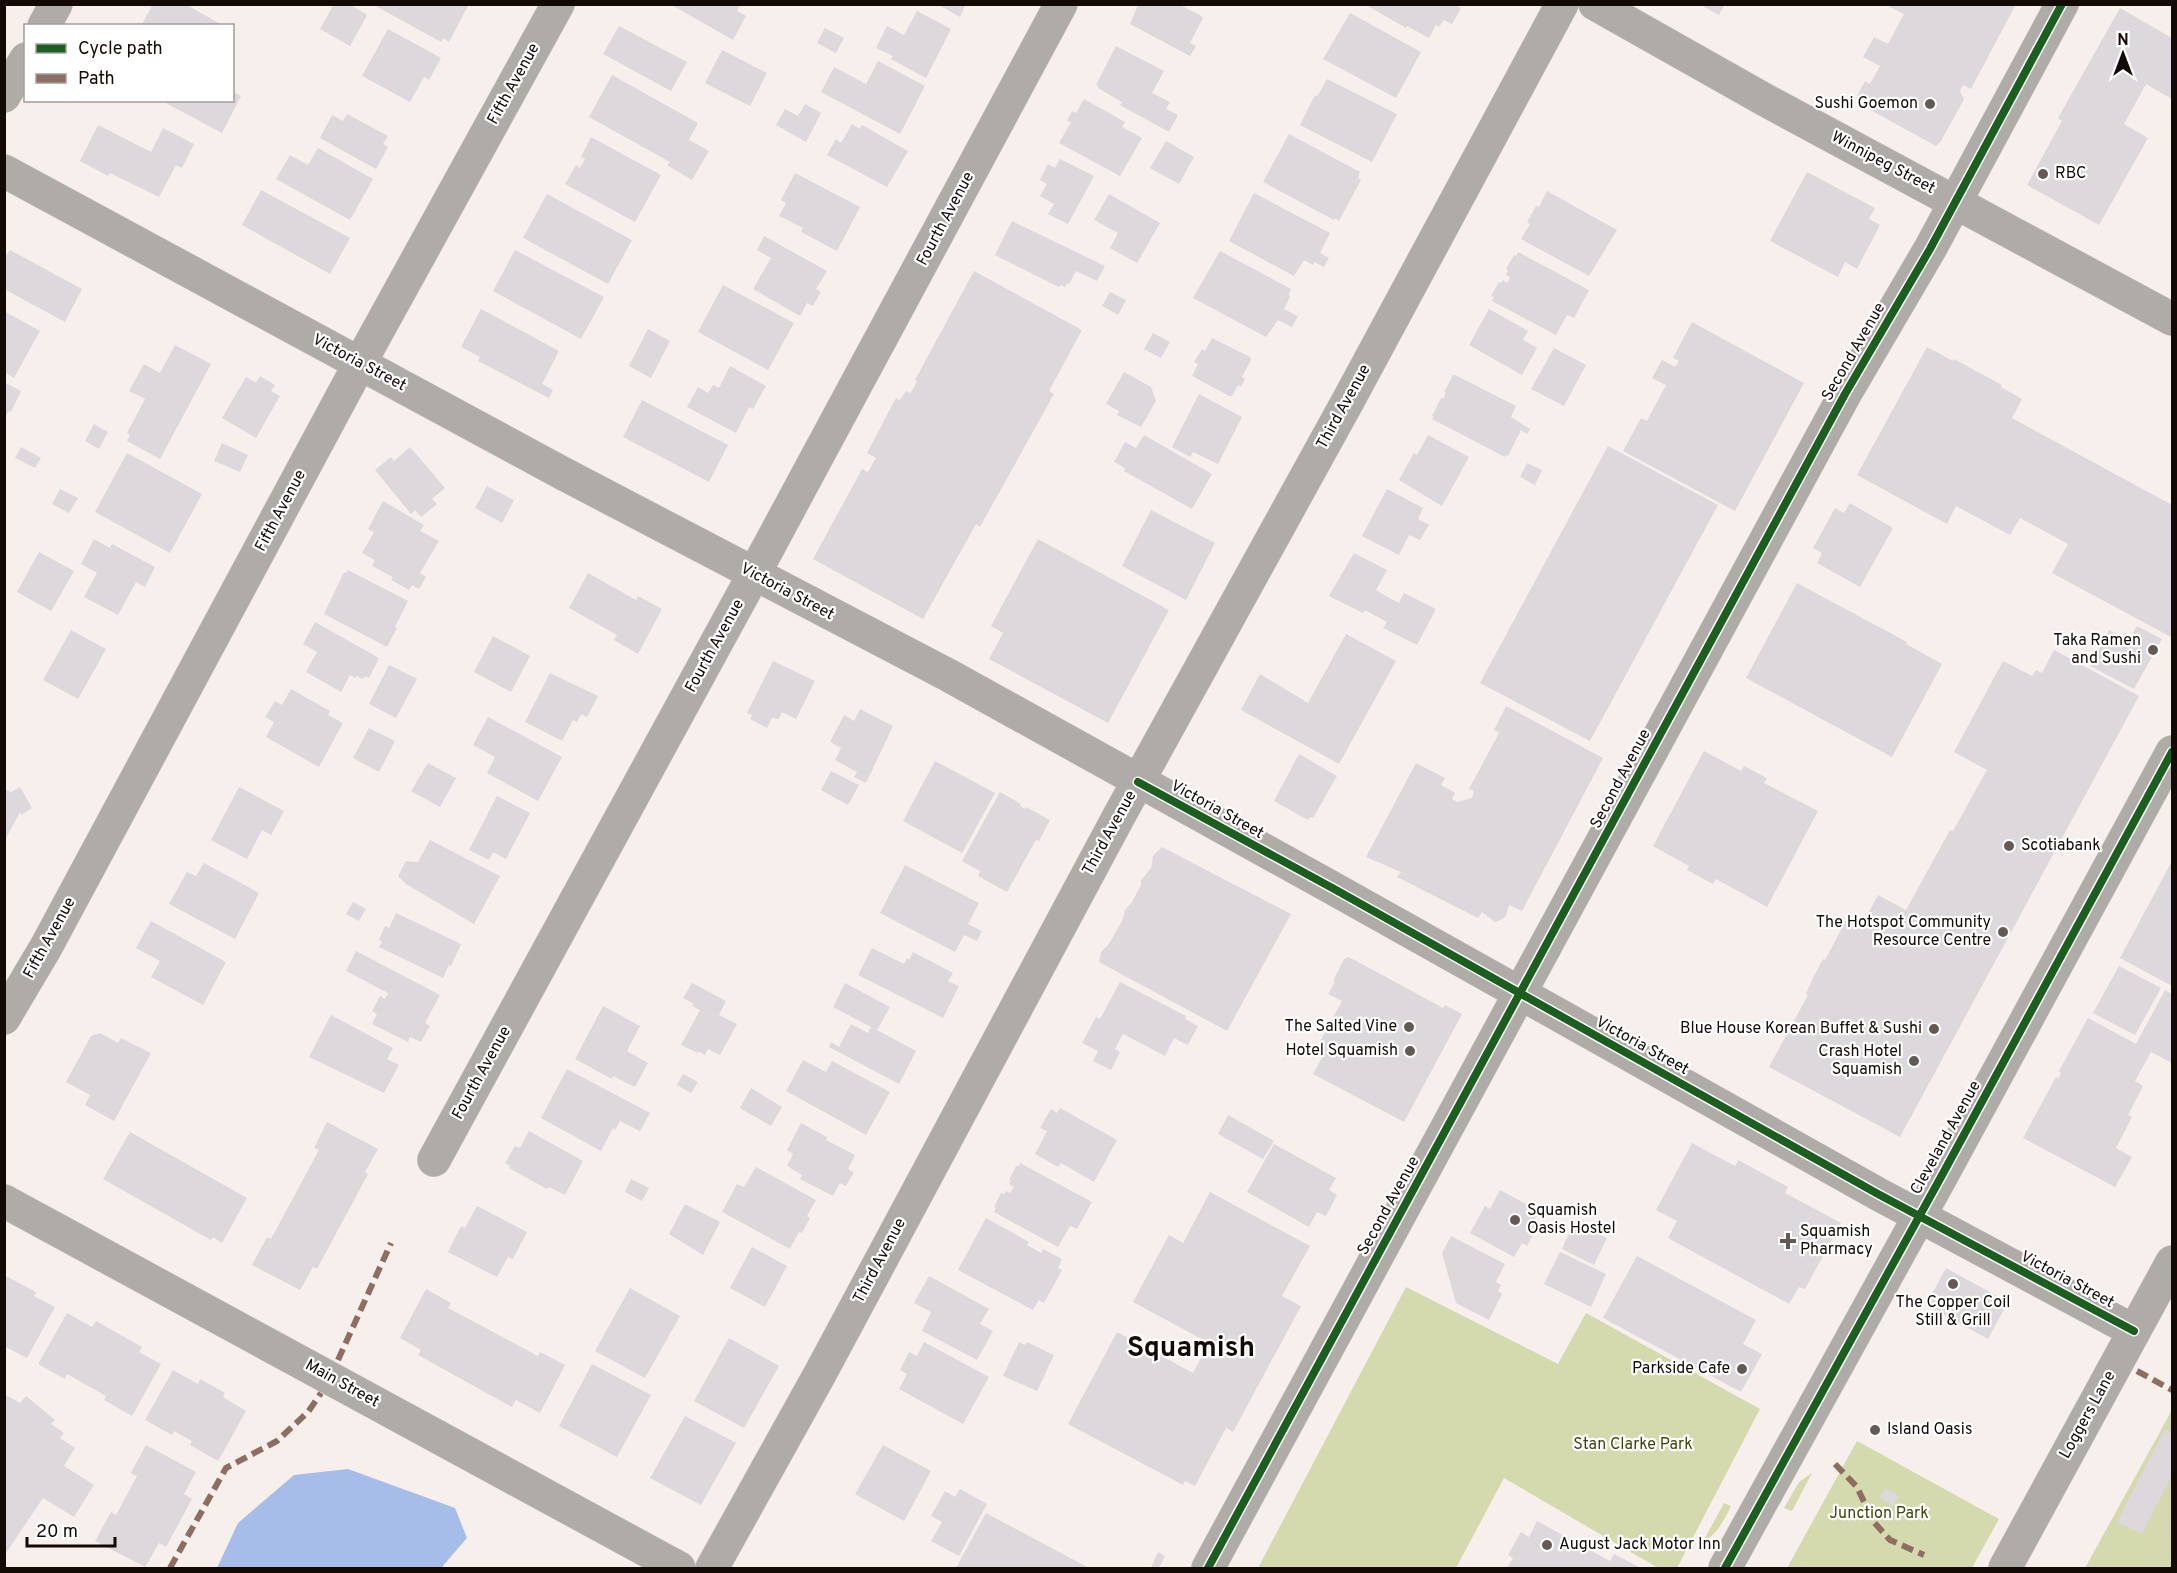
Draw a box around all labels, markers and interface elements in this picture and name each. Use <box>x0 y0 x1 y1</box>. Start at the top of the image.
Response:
legend <box>24 24 234 102</box>
north arrow <box>2093 24 2153 84</box>
text: N <box>2117 31 2129 51</box>
text: Cycle path <box>78 38 163 61</box>
street label: Fifth Avenue <box>483 40 545 128</box>
text: Path <box>78 68 115 91</box>
place label: Sushi Goemon <box>1814 94 1918 114</box>
marker: Sushi Goemon <box>1923 97 1937 111</box>
street label: Winnipeg Street <box>1828 127 1938 199</box>
place label: RBC <box>2055 164 2086 184</box>
marker: RBC <box>2036 167 2050 181</box>
street label: Fourth Avenue <box>913 169 979 269</box>
street label: Second Avenue <box>1818 299 1890 405</box>
street label: Victoria Street <box>309 330 409 396</box>
street label: Third Avenue <box>1313 361 1375 453</box>
street label: Fifth Avenue <box>251 467 311 555</box>
street label: Victoria Street <box>737 559 837 625</box>
street label: Fourth Avenue <box>681 596 749 696</box>
place label: Taka Ramen and Sushi <box>2053 631 2141 669</box>
marker: Taka Ramen and Sushi <box>2146 643 2160 657</box>
street label: Second Avenue <box>1586 726 1656 832</box>
street label: Victoria Street <box>1167 776 1267 844</box>
street label: Third Avenue <box>1079 787 1141 879</box>
place label: Scotiabank <box>2021 836 2101 856</box>
marker: Scotiabank <box>2002 839 2016 853</box>
street label: Fifth Avenue <box>19 894 81 982</box>
place label: The Hotspot Community Resource Centre <box>1816 913 1991 951</box>
marker: The Hotspot Community Resource Centre <box>1996 925 2010 939</box>
street label: Victoria Street <box>1592 1012 1692 1080</box>
place label: The Salted Vine <box>1285 1017 1397 1037</box>
place label: Blue House Korean Buffet & Sushi <box>1680 1019 1922 1039</box>
marker: The Salted Vine <box>1402 1020 1416 1034</box>
marker: Blue House Korean Buffet & Sushi <box>1927 1022 1941 1036</box>
street label: Fourth Avenue <box>448 1023 516 1123</box>
place label: Hotel Squamish <box>1285 1041 1398 1061</box>
place label: Crash Hotel Squamish <box>1818 1042 1902 1080</box>
marker: Hotel Squamish <box>1403 1044 1417 1058</box>
marker: Crash Hotel Squamish <box>1907 1054 1921 1068</box>
street label: Cleveland Avenue <box>1906 1078 1986 1198</box>
street label: Second Avenue <box>1354 1153 1424 1259</box>
place label: Squamish Oasis Hostel <box>1527 1201 1616 1239</box>
marker: Squamish Oasis Hostel <box>1508 1213 1522 1227</box>
street label: Third Avenue <box>849 1215 911 1307</box>
place label: Squamish Pharmacy <box>1800 1222 1873 1260</box>
marker: Squamish Pharmacy <box>1781 1234 1795 1248</box>
street label: Victoria Street <box>2017 1247 2117 1313</box>
marker: The Copper Coil Still & Grill <box>1946 1277 1960 1291</box>
place label: The Copper Coil Still & Grill <box>1896 1293 2010 1331</box>
district label: Squamish <box>1127 1331 1255 1367</box>
street label: Main Street <box>301 1355 383 1413</box>
place label: Parkside Cafe <box>1632 1359 1730 1379</box>
marker: Parkside Cafe <box>1735 1362 1749 1376</box>
street label: Loggers Lane <box>2056 1368 2120 1462</box>
place label: Island Oasis <box>1887 1420 1972 1440</box>
marker: Island Oasis <box>1868 1423 1882 1437</box>
park label: Stan Clarke Park <box>1573 1435 1693 1455</box>
park label: Junction Park <box>1829 1504 1929 1524</box>
scale bar <box>27 1510 116 1548</box>
text: 20 m <box>36 1521 78 1544</box>
place label: August Jack Motor Inn <box>1559 1535 1721 1555</box>
marker: August Jack Motor Inn <box>1540 1538 1554 1552</box>

